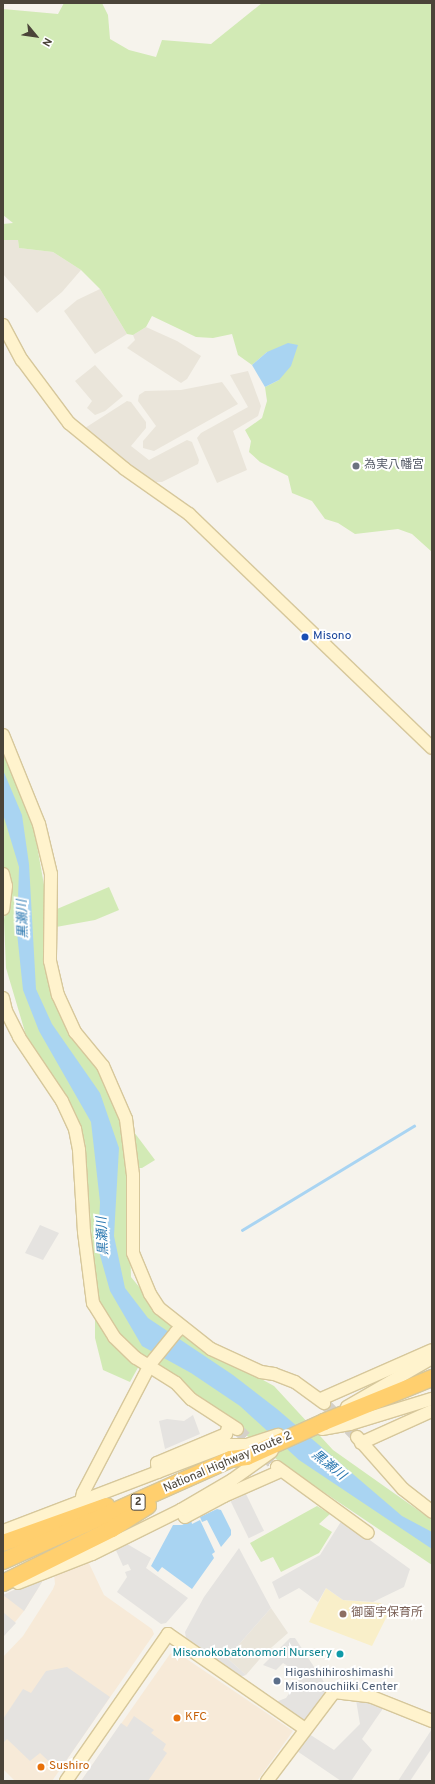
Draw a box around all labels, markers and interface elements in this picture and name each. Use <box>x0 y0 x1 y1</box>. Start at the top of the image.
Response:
north arrow <box>16 16 56 56</box>
text: N <box>38 35 55 49</box>
place label: 為実八幡宮 <box>364 459 424 473</box>
marker: 為実八幡宮 <box>351 461 361 471</box>
place label: Misono <box>313 630 351 644</box>
marker: Misono <box>300 632 310 642</box>
water label: 黒瀬川 <box>16 899 32 939</box>
water label: 黒瀬川 <box>95 1216 113 1256</box>
street label: National Highway Route 2 <box>162 1429 294 1497</box>
water label: 黒瀬川 <box>308 1448 348 1484</box>
road number: 2 <box>130 1493 146 1511</box>
place label: 御薗宇保育所 <box>351 1607 423 1621</box>
marker: 御薗宇保育所 <box>338 1609 348 1619</box>
place label: Misonokobatonomori Nursery <box>173 1647 332 1661</box>
marker: Misonokobatonomori Nursery <box>335 1649 345 1659</box>
place label: Higashihiroshimashi Misonouchiiki Center <box>285 1667 398 1695</box>
marker: Higashihiroshimashi Misonouchiiki Center <box>272 1676 282 1686</box>
place label: KFC <box>185 1711 207 1725</box>
marker: KFC <box>172 1713 182 1723</box>
place label: Sushiro <box>49 1760 89 1774</box>
marker: Sushiro <box>36 1762 46 1772</box>

